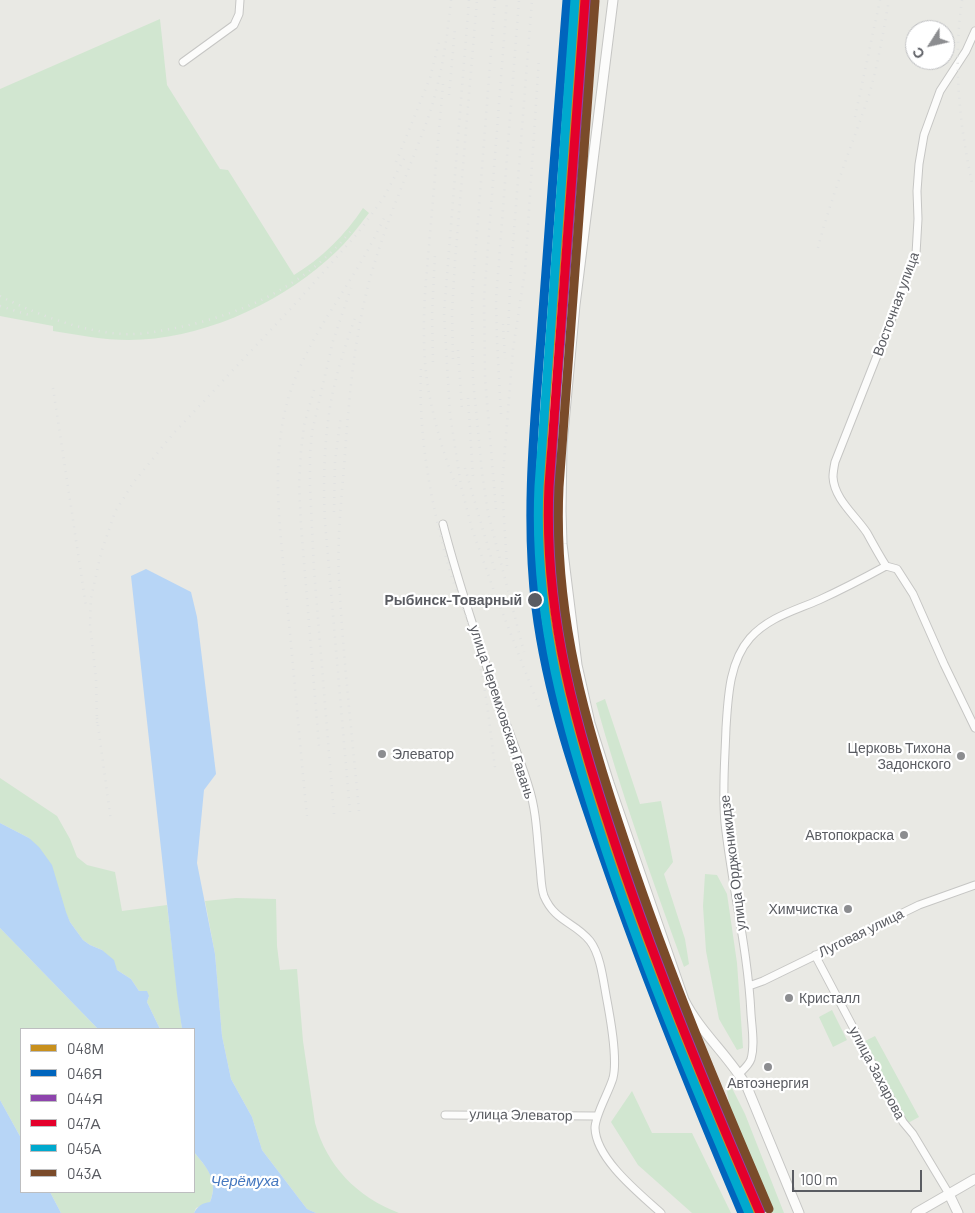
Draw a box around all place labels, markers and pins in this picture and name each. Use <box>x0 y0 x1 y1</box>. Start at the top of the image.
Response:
marker: Рыбинск-Товарный <box>526 591 544 609</box>
place label: Рыбинск-Товарный <box>384 592 522 608</box>
place label: Церковь Тихона Задонского <box>848 740 951 772</box>
place label: Элеватор <box>392 746 454 762</box>
marker: Элеватор <box>376 748 388 760</box>
marker: Церковь Тихона Задонского <box>955 750 967 762</box>
place label: Автопокраска <box>805 827 894 843</box>
marker: Автопокраска <box>898 829 910 841</box>
place label: Химчистка <box>768 901 838 917</box>
marker: Химчистка <box>842 903 854 915</box>
place label: Кристалл <box>799 990 860 1006</box>
marker: Кристалл <box>783 992 795 1004</box>
marker: Автоэнергия <box>762 1061 774 1073</box>
place label: Автоэнергия <box>727 1075 809 1091</box>

